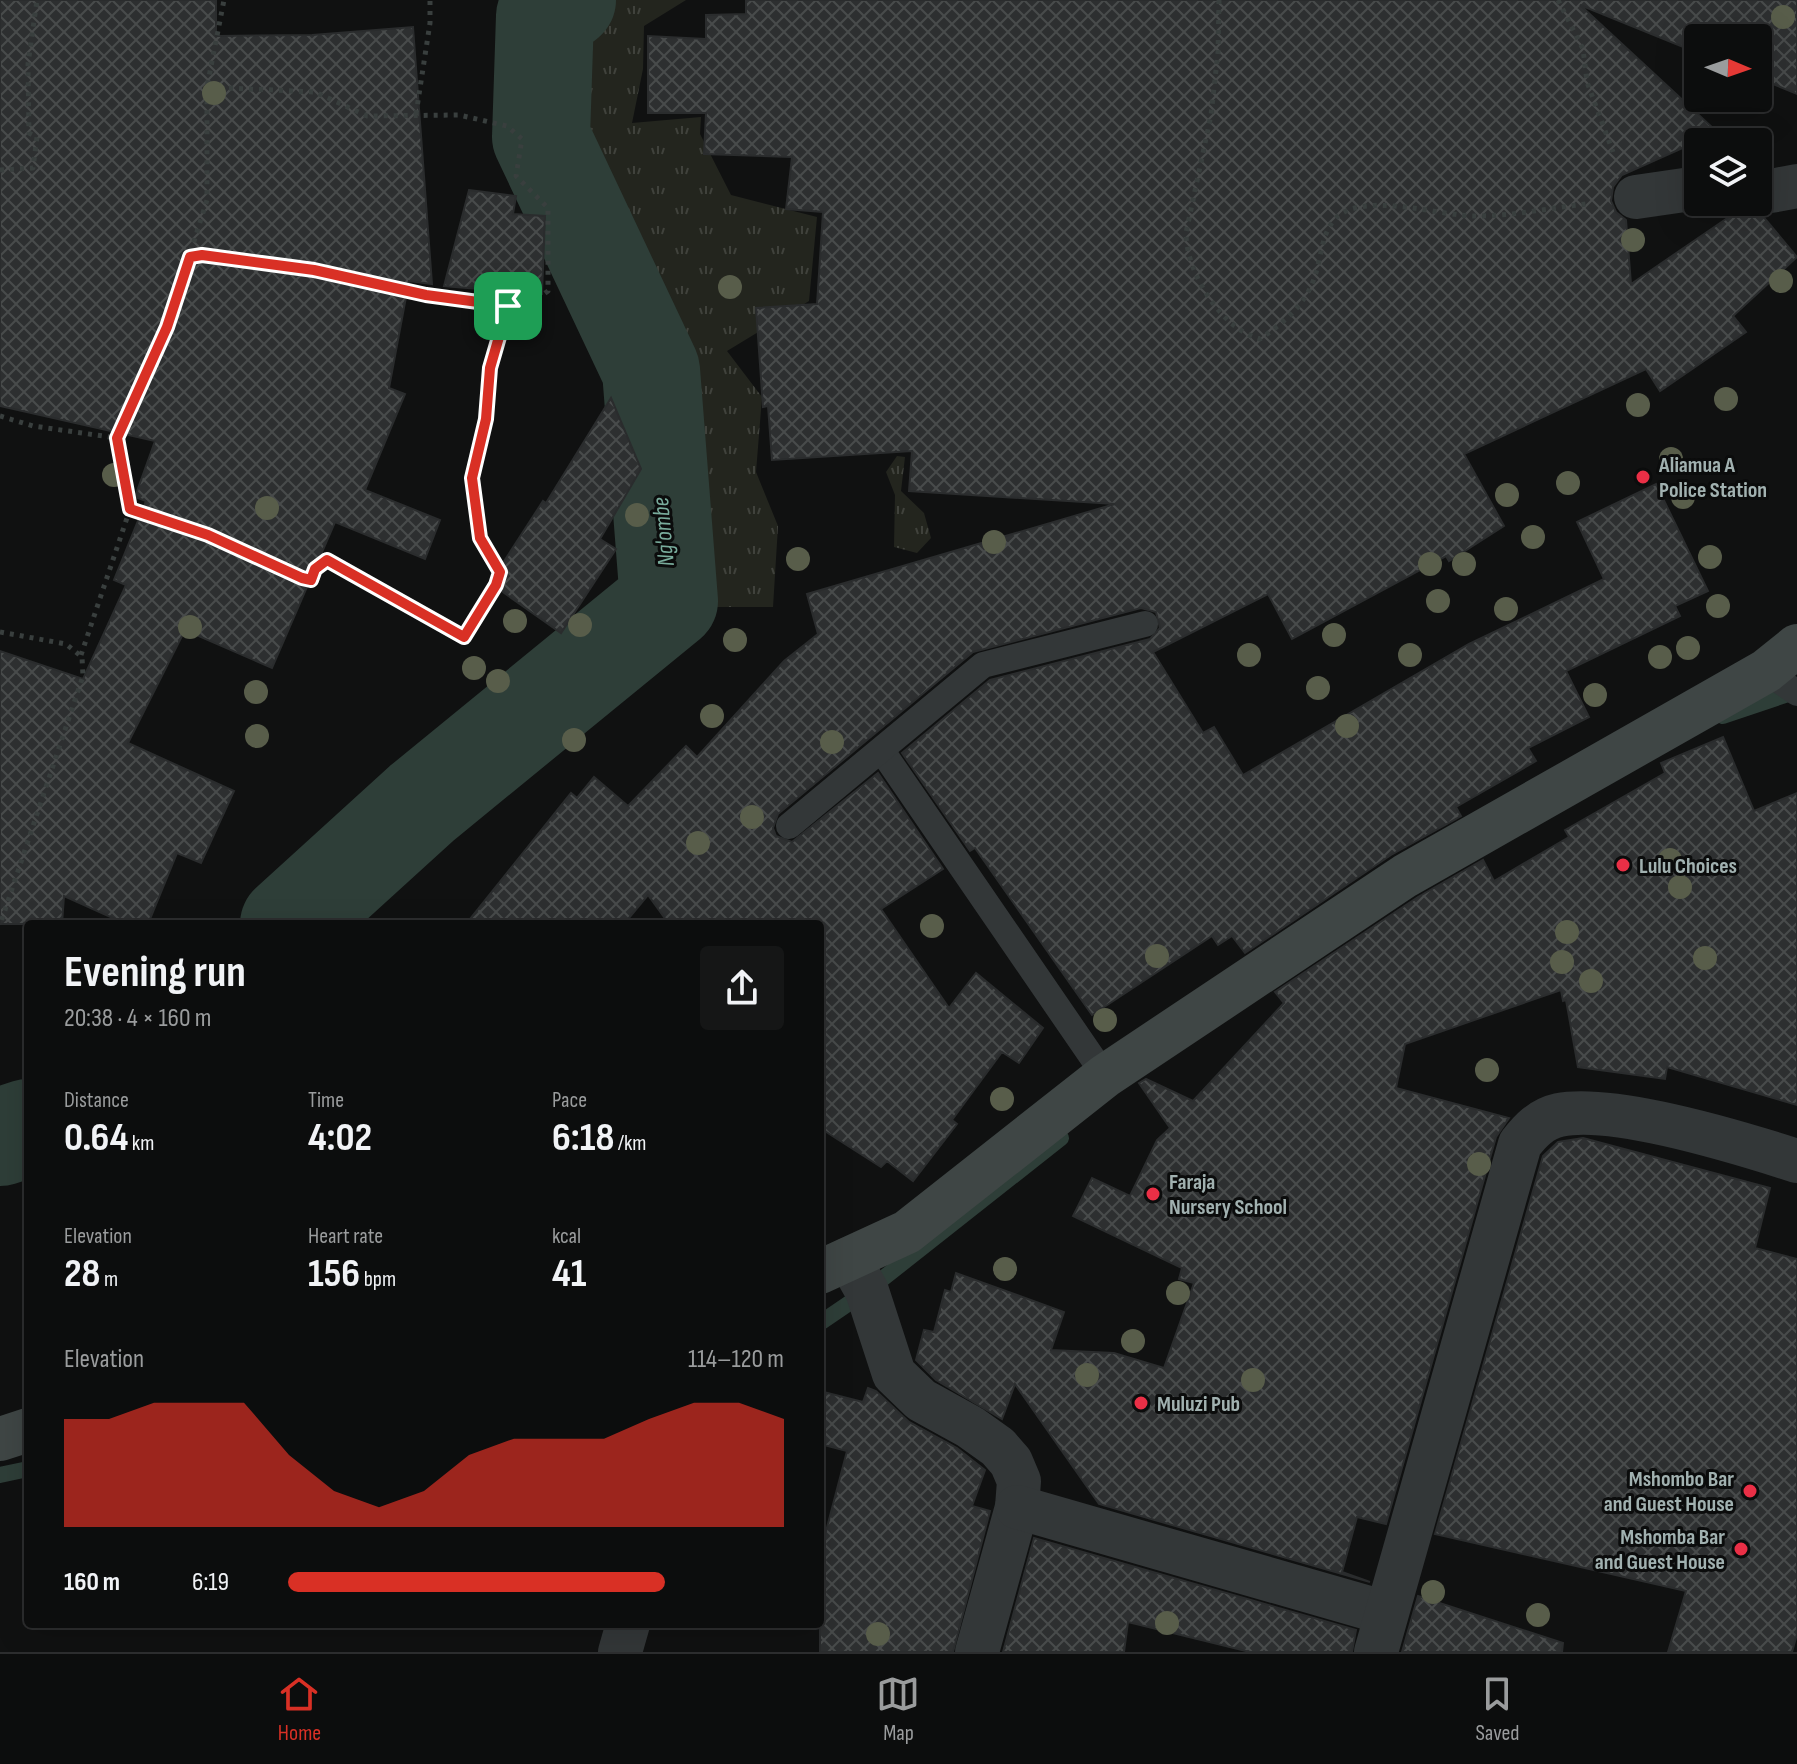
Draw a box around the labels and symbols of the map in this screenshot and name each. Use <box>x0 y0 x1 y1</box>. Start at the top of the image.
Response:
north arrow <box>1684 24 1772 112</box>
pin <box>474 272 542 340</box>
place label: Aliamua A Police Station <box>1658 452 1767 504</box>
marker: Aliamua A Police Station <box>1634 468 1652 486</box>
water label: Ng'ombe <box>646 496 681 568</box>
place label: Lulu Choices <box>1639 853 1737 880</box>
marker: Lulu Choices <box>1614 856 1632 874</box>
place label: Faraja Nursery School <box>1169 1169 1287 1221</box>
marker: Faraja Nursery School <box>1144 1185 1162 1203</box>
place label: Muluzi Pub <box>1157 1391 1240 1418</box>
marker: Muluzi Pub <box>1132 1394 1150 1412</box>
place label: Mshombo Bar and Guest House <box>1604 1466 1734 1518</box>
marker: Mshombo Bar and Guest House <box>1741 1482 1759 1500</box>
place label: Mshomba Bar and Guest House <box>1595 1524 1725 1576</box>
marker: Mshomba Bar and Guest House <box>1732 1540 1750 1558</box>

